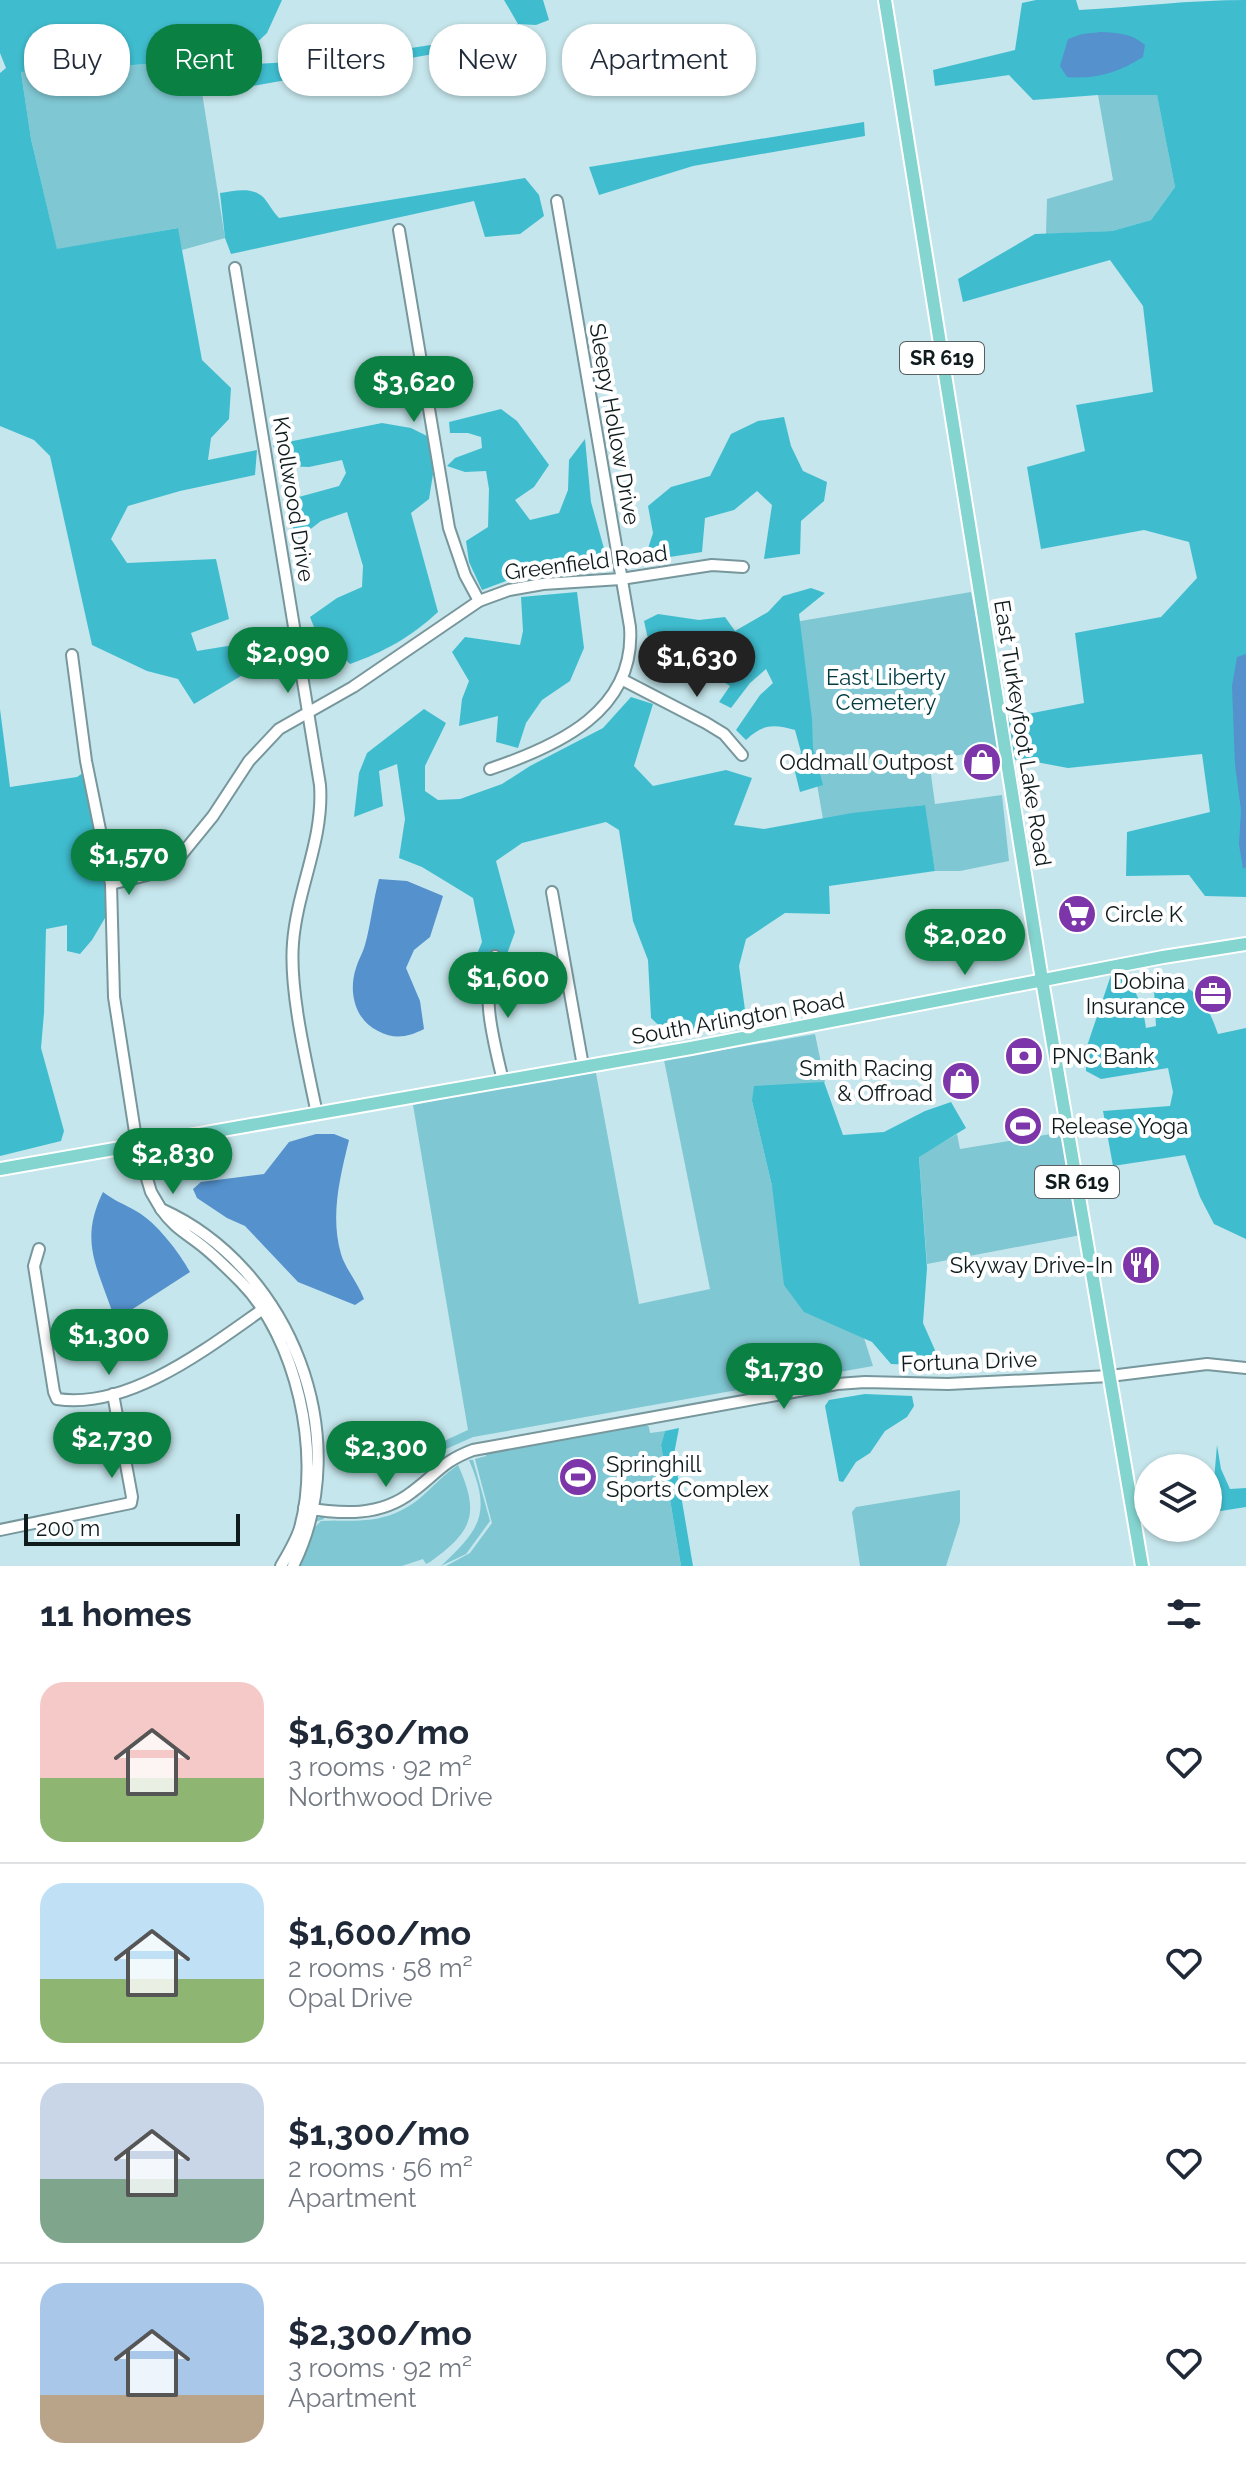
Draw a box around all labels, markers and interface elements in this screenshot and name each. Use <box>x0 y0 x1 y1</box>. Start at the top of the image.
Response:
chip: Buy <box>24 24 130 96</box>
chip: Rent <box>146 24 262 96</box>
chip: Filters <box>278 24 413 96</box>
chip: New <box>429 24 546 96</box>
chip: Apartment <box>562 24 756 96</box>
street label: Sleepy Hollow Drive <box>584 321 646 527</box>
road number: SR 619 <box>900 342 984 374</box>
pin: $3,620 <box>349 356 479 424</box>
text: $3,620 <box>372 367 456 397</box>
street label: Knollwood Drive <box>268 414 320 584</box>
street label: Greenfield Road <box>503 539 669 585</box>
street label: East Turkeyfoot Lake Road <box>989 598 1057 868</box>
pin: $2,090 <box>223 627 353 695</box>
pin: $1,630 <box>632 631 762 699</box>
text: $2,090 <box>246 638 330 668</box>
text: $1,630 <box>656 642 738 672</box>
park label: East Liberty Cemetery <box>826 664 946 715</box>
shop icon: Oddmall Outpost <box>961 741 1003 783</box>
place label: Oddmall Outpost <box>779 749 955 775</box>
pin: $1,570 <box>64 829 194 897</box>
text: $1,570 <box>89 840 169 870</box>
supermarket icon: Circle K <box>1056 893 1098 935</box>
place label: Circle K <box>1105 901 1184 927</box>
pin: $2,020 <box>900 909 1030 977</box>
text: $2,020 <box>923 920 1007 950</box>
pin: $1,600 <box>443 952 573 1020</box>
text: $1,600 <box>466 963 550 993</box>
place label: Dobina Insurance <box>1086 968 1185 1019</box>
office icon: Dobina Insurance <box>1192 973 1234 1015</box>
street label: South Arlington Road <box>629 986 847 1050</box>
bank icon: PNC Bank <box>1003 1035 1045 1077</box>
place label: PNC Bank <box>1052 1043 1155 1069</box>
place label: Smith Racing & Offroad <box>799 1055 933 1106</box>
shop icon: Smith Racing & Offroad <box>940 1060 982 1102</box>
sports icon: Release Yoga <box>1002 1105 1044 1147</box>
place label: Release Yoga <box>1051 1113 1188 1139</box>
pin: $2,830 <box>108 1128 238 1196</box>
text: $2,830 <box>131 1139 215 1169</box>
road number: SR 619 <box>1035 1166 1119 1198</box>
restaurant icon: Skyway Drive-In <box>1120 1244 1162 1286</box>
place label: Skyway Drive-In <box>950 1252 1113 1278</box>
pin: $1,300 <box>44 1309 174 1377</box>
text: $1,300 <box>68 1320 150 1350</box>
pin: $1,730 <box>719 1343 849 1411</box>
street label: Fortuna Drive <box>900 1346 1038 1376</box>
text: $1,730 <box>744 1354 824 1384</box>
pin: $2,730 <box>47 1412 177 1480</box>
pin: $2,300 <box>321 1421 451 1489</box>
text: $2,730 <box>71 1423 153 1453</box>
text: $2,300 <box>344 1432 428 1462</box>
place label: Springhill Sports Complex <box>606 1451 769 1502</box>
map controls <box>1134 1454 1222 1542</box>
button: layers <box>1134 1454 1222 1542</box>
sports icon: Springhill Sports Complex <box>557 1456 599 1498</box>
scale bar <box>24 1510 240 1546</box>
text: 200 m <box>36 1515 100 1541</box>
icon: filters <box>1162 1592 1206 1636</box>
text: 11 homes <box>40 1594 192 1634</box>
text: $1,630/mo <box>288 1712 469 1752</box>
icon: home <box>104 1714 200 1810</box>
icon: heart <box>1162 1740 1206 1784</box>
text: 3 rooms · 92 m² <box>288 1752 472 1782</box>
text: Northwood Drive <box>288 1782 492 1812</box>
text: $1,600/mo <box>288 1913 471 1953</box>
icon: home <box>104 1915 200 2011</box>
icon: heart <box>1162 1941 1206 1985</box>
text: 2 rooms · 58 m² <box>288 1953 473 1983</box>
text: Opal Drive <box>288 1983 413 2013</box>
text: $1,300/mo <box>288 2113 470 2153</box>
icon: home <box>104 2115 200 2211</box>
icon: heart <box>1162 2141 1206 2185</box>
text: 2 rooms · 56 m² <box>288 2153 473 2183</box>
text: Apartment <box>288 2183 417 2213</box>
text: $2,300/mo <box>288 2313 472 2353</box>
icon: home <box>104 2315 200 2411</box>
icon: heart <box>1162 2341 1206 2385</box>
text: 3 rooms · 92 m² <box>288 2353 472 2383</box>
text: Apartment <box>288 2383 417 2413</box>

